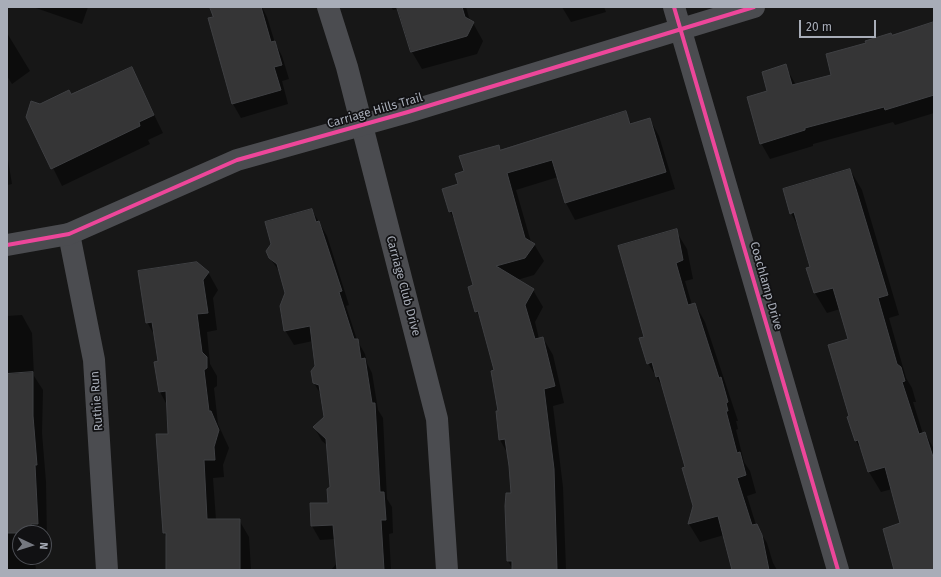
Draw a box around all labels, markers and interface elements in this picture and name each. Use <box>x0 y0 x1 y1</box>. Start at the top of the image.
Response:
scale bar <box>801 12 878 38</box>
text: 20 m <box>806 20 832 34</box>
street label: Carriage Hills Trail <box>326 90 424 132</box>
street label: Carriage Club Drive <box>383 234 423 338</box>
street label: Coachlamp Drive <box>746 240 786 332</box>
street label: Ruthie Run <box>88 371 106 431</box>
north arrow <box>12 525 52 565</box>
text: N <box>37 542 50 550</box>

